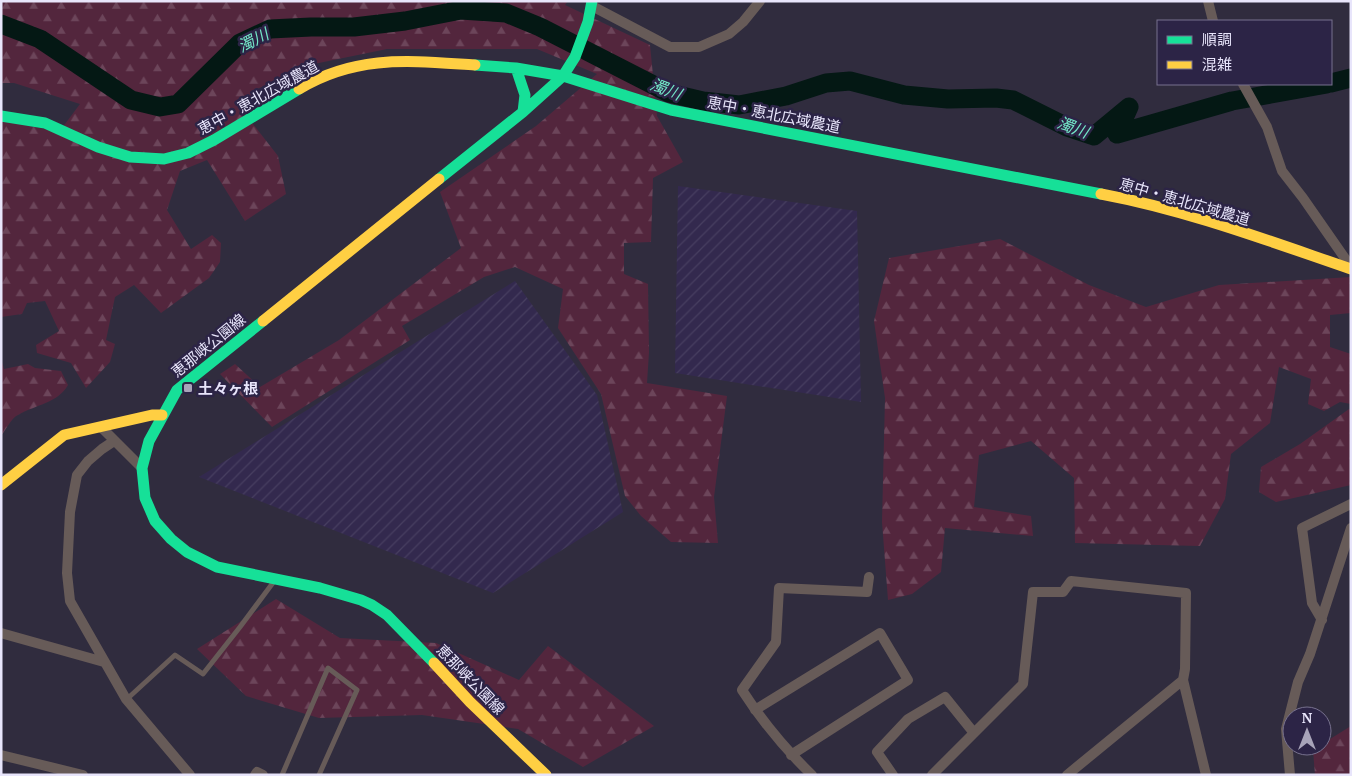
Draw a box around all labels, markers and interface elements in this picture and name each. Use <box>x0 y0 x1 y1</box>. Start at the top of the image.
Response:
legend <box>1157 20 1332 85</box>
water label: 濁川 <box>234 22 274 57</box>
text: 順調 <box>1202 29 1232 49</box>
text: 混雑 <box>1202 54 1232 74</box>
street label: 恵中・恵北広域農道 <box>194 56 322 138</box>
water label: 濁川 <box>647 73 687 106</box>
street label: 恵中・恵北広域農道 <box>706 91 842 137</box>
water label: 濁川 <box>1054 111 1094 143</box>
street label: 恵中・恵北広域農道 <box>1117 173 1253 229</box>
street label: 恵那峡公園線 <box>167 309 249 381</box>
place label: 土々ヶ根 <box>198 378 258 398</box>
marker: 土々ヶ根 <box>182 382 194 394</box>
street label: 恵那峡公園線 <box>433 640 509 718</box>
north arrow <box>1282 706 1332 756</box>
text: N <box>1302 708 1313 727</box>

